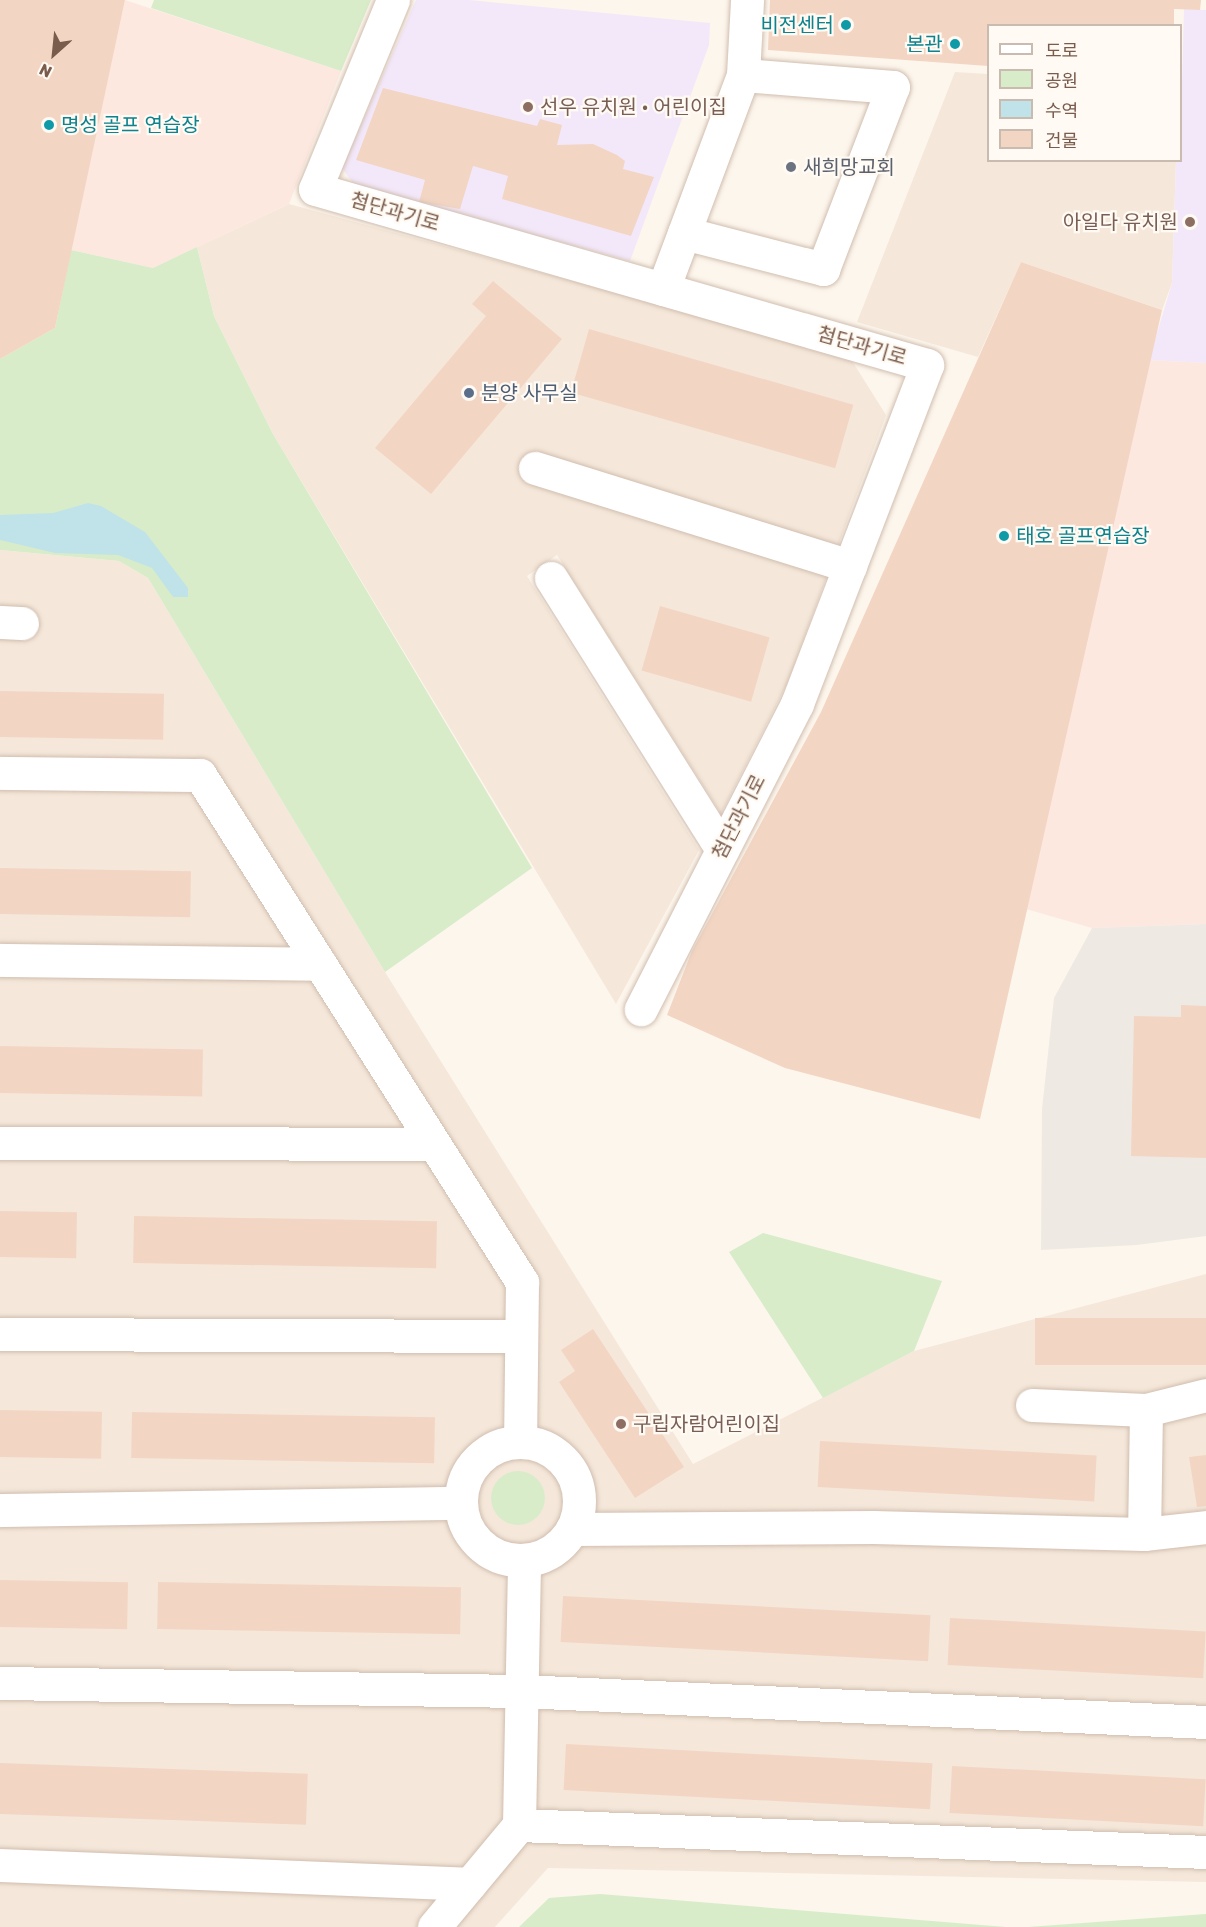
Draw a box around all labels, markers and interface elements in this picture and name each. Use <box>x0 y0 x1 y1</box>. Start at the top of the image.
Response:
place label: 비전센터 <box>760 13 834 37</box>
marker: 비전센터 <box>839 18 853 32</box>
north arrow <box>24 24 84 84</box>
legend <box>987 24 1182 162</box>
place label: 본관 <box>906 32 943 56</box>
marker: 본관 <box>948 37 962 51</box>
text: 도로 <box>1045 40 1078 62</box>
text: N <box>36 59 55 82</box>
text: 공원 <box>1045 70 1078 92</box>
place label: 선우 유치원 · 어린이집 <box>540 95 727 119</box>
marker: 선우 유치원 · 어린이집 <box>521 100 535 114</box>
text: 수역 <box>1045 100 1078 122</box>
place label: 명성 골프 연습장 <box>61 113 200 137</box>
marker: 명성 골프 연습장 <box>42 118 56 132</box>
text: 건물 <box>1045 130 1078 152</box>
place label: 새희망교회 <box>803 155 895 179</box>
marker: 새희망교회 <box>784 160 798 174</box>
street label: 첨단과기로 <box>347 188 443 236</box>
place label: 아일다 유치원 <box>1063 210 1178 234</box>
marker: 아일다 유치원 <box>1183 215 1197 229</box>
street label: 첨단과기로 <box>814 322 910 370</box>
place label: 분양 사무실 <box>481 381 578 405</box>
marker: 분양 사무실 <box>462 386 476 400</box>
place label: 태호 골프연습장 <box>1016 524 1150 548</box>
marker: 태호 골프연습장 <box>997 529 1011 543</box>
street label: 첨단과기로 <box>707 771 771 863</box>
place label: 구립자람어린이집 <box>633 1412 780 1436</box>
marker: 구립자람어린이집 <box>614 1417 628 1431</box>

